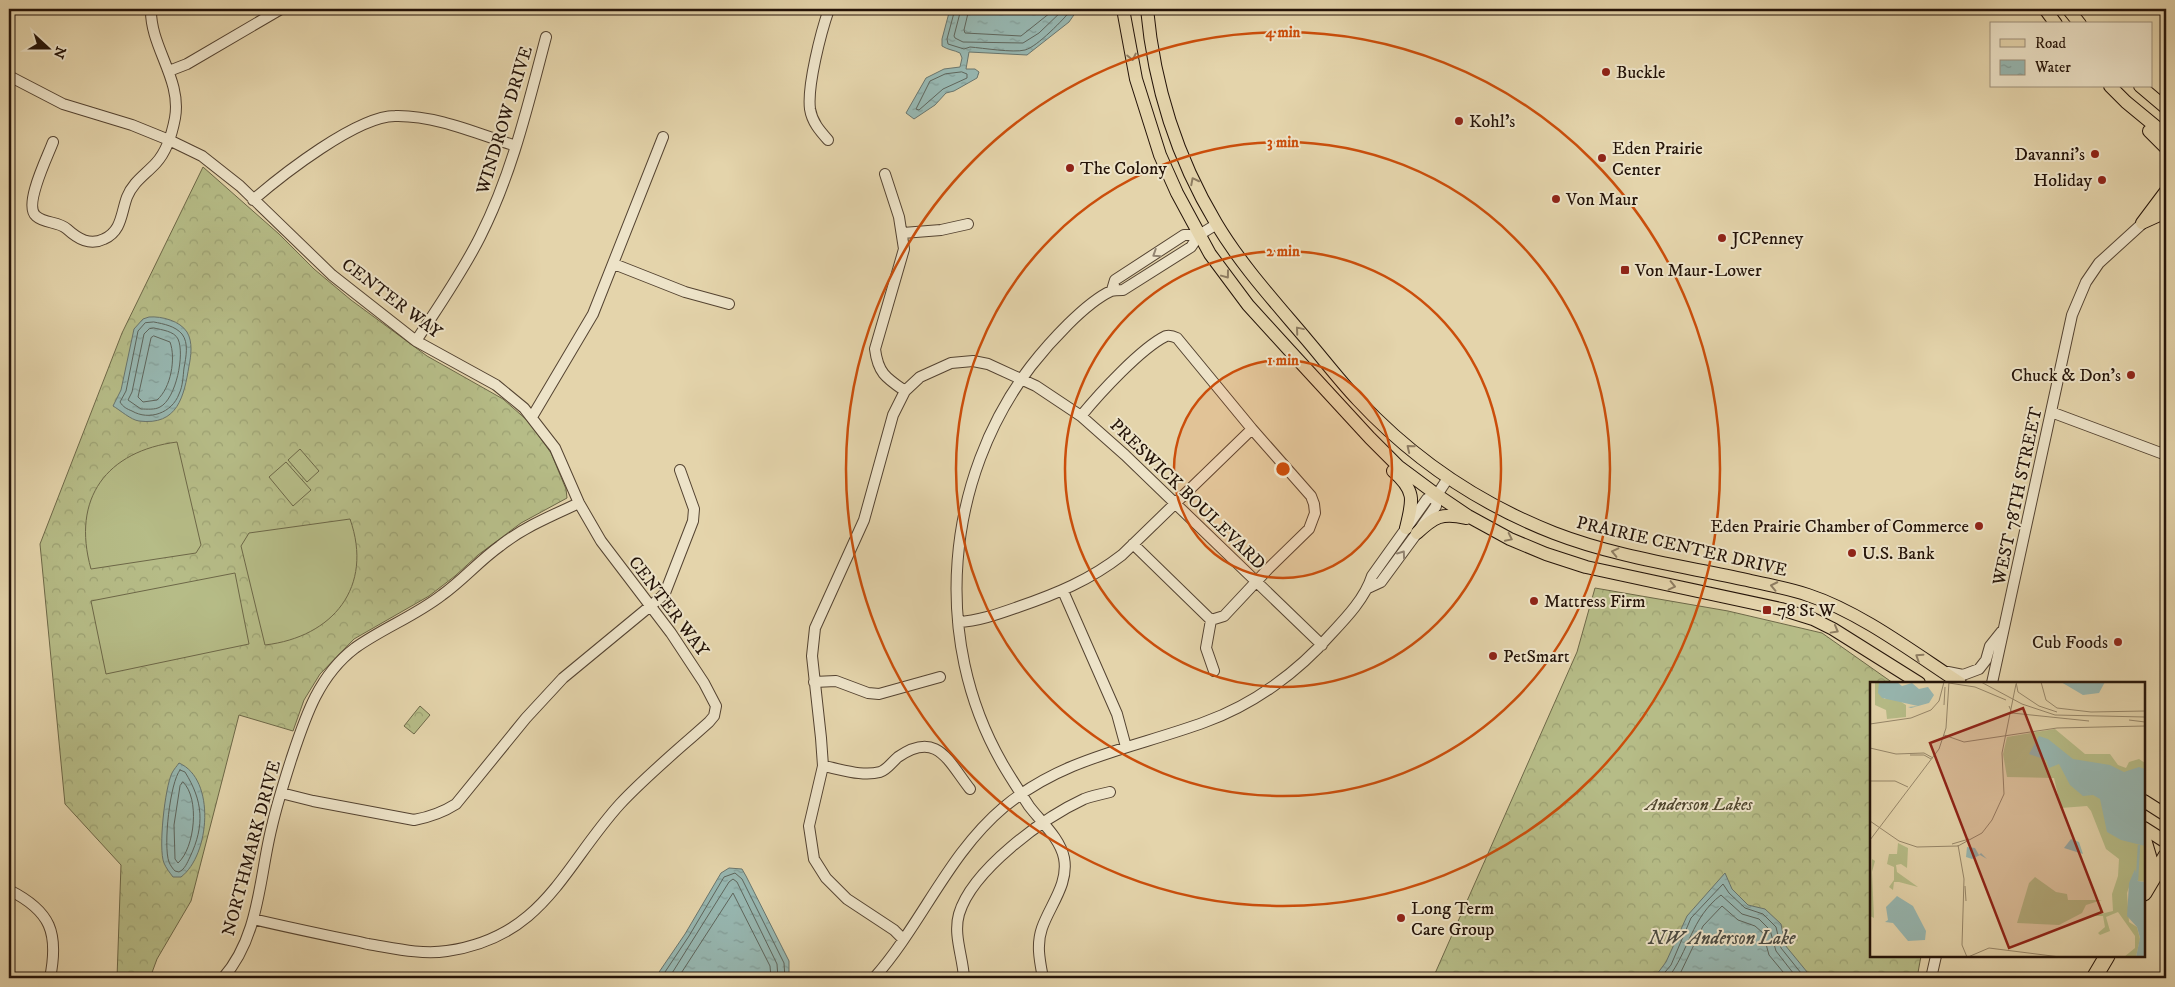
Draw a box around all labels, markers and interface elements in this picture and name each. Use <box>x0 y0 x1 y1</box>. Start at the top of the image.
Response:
north arrow <box>22 22 72 72</box>
legend <box>1990 22 2152 88</box>
text: 4 min <box>1265 23 1301 42</box>
text: Road <box>2035 34 2067 53</box>
text: N <box>49 44 70 61</box>
street label: WINDROW DRIVE <box>472 44 538 198</box>
one-way arrow <box>1126 52 1137 61</box>
text: Water <box>2034 58 2071 77</box>
place label: Buckle <box>1616 62 1666 84</box>
marker: Buckle <box>1600 66 1612 78</box>
place label: Kohl's <box>1469 111 1515 133</box>
marker: Kohl's <box>1453 115 1465 127</box>
text: 3 min <box>1267 133 1299 152</box>
place label: Eden Prairie Center <box>1612 138 1703 181</box>
place label: Davanni's <box>2015 144 2085 166</box>
marker: Davanni's <box>2089 148 2101 160</box>
marker: Eden Prairie Center <box>1596 152 1608 164</box>
place label: The Colony <box>1080 158 1167 180</box>
marker: The Colony <box>1064 162 1076 174</box>
place label: Holiday <box>2033 170 2092 192</box>
marker: Holiday <box>2096 174 2108 186</box>
one-way arrow <box>1190 177 1200 186</box>
place label: Von Maur <box>1565 189 1638 211</box>
marker: Von Maur <box>1550 193 1562 205</box>
place label: JCPenney <box>1730 228 1804 250</box>
marker: JCPenney <box>1716 232 1728 244</box>
text: 2 min <box>1266 242 1300 261</box>
one-way arrow <box>1152 248 1161 257</box>
street label: CENTER WAY <box>337 254 447 344</box>
place label: Von Maur-Lower <box>1634 260 1762 282</box>
marker: Von Maur-Lower <box>1619 264 1631 276</box>
one-way arrow <box>1221 269 1229 278</box>
one-way arrow <box>1296 327 1304 336</box>
text: 1 min <box>1267 351 1299 370</box>
place label: Chuck & Don's <box>2011 365 2121 387</box>
marker: Chuck & Don's <box>2125 369 2137 381</box>
street label: WEST 78TH STREET <box>1988 405 2048 588</box>
street label: PRESWICK BOULEVARD <box>1105 415 1270 575</box>
one-way arrow <box>1407 445 1416 454</box>
centre of rings <box>1274 460 1292 478</box>
street label: PRAIRIE CENTER DRIVE <box>1574 512 1790 582</box>
place label: Eden Prairie Chamber of Commerce <box>1710 516 1969 538</box>
marker: Eden Prairie Chamber of Commerce <box>1973 520 1985 532</box>
one-way arrow <box>1504 532 1513 542</box>
place label: U.S. Bank <box>1862 543 1935 565</box>
one-way arrow <box>1611 547 1620 558</box>
marker: U.S. Bank <box>1846 547 1858 559</box>
one-way arrow <box>1396 550 1405 560</box>
street label: CENTER WAY <box>623 552 714 662</box>
one-way arrow <box>1668 580 1677 591</box>
one-way arrow <box>1770 581 1778 592</box>
place label: Mattress Firm <box>1544 591 1646 613</box>
marker: Mattress Firm <box>1528 595 1540 607</box>
place label: 78 St W <box>1777 600 1835 622</box>
marker: 78 St W <box>1761 604 1773 616</box>
one-way arrow <box>1829 624 1838 634</box>
place label: Cub Foods <box>2032 632 2108 654</box>
marker: Cub Foods <box>2112 636 2124 648</box>
place label: PetSmart <box>1503 646 1570 668</box>
marker: PetSmart <box>1487 650 1499 662</box>
one-way arrow <box>1915 654 1925 663</box>
inset map <box>1870 682 2145 957</box>
street label: NORTHMARK DRIVE <box>218 758 286 939</box>
park label: Anderson Lakes <box>1643 794 1753 816</box>
place label: Long Term Care Group <box>1411 898 1494 941</box>
marker: Long Term Care Group <box>1395 912 1407 924</box>
water label: NW Anderson Lake <box>1647 927 1796 950</box>

